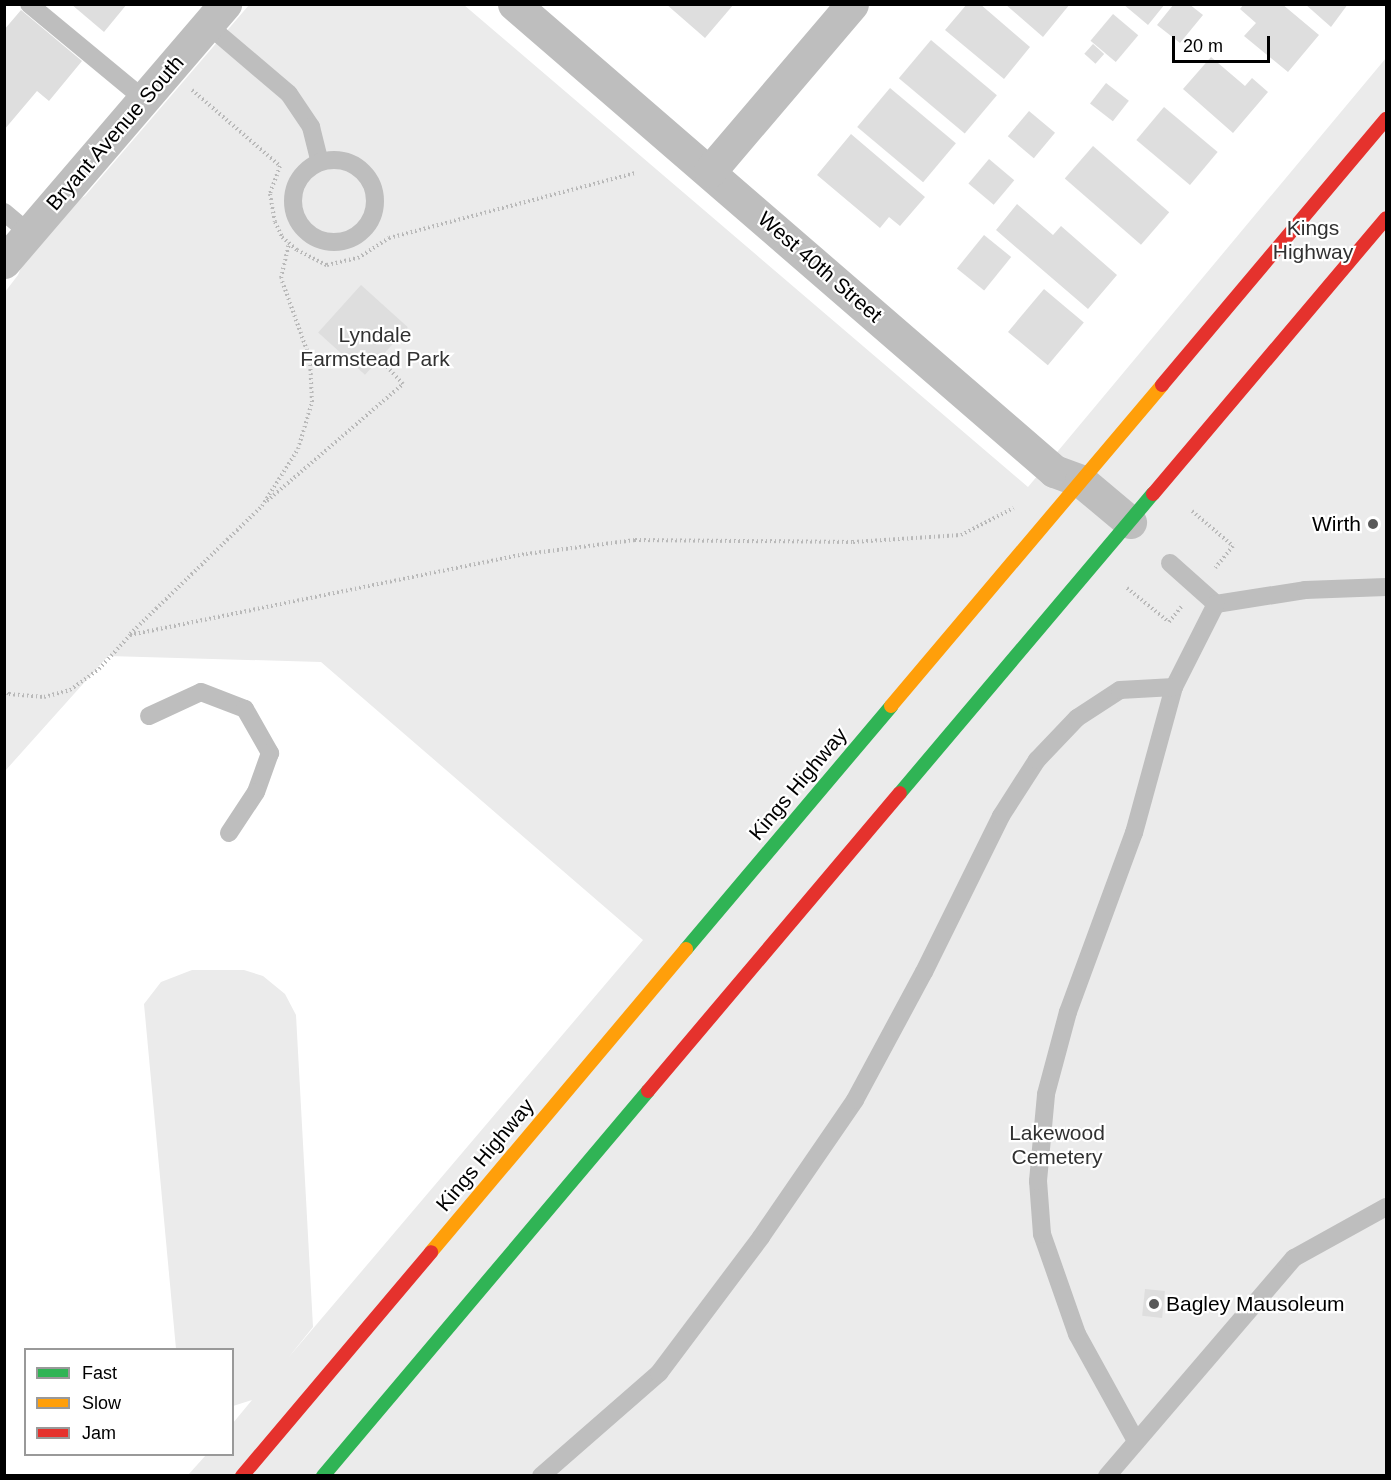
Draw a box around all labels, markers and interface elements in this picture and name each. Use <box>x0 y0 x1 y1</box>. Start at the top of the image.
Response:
scale bar <box>1175 24 1272 62</box>
text: 20 m <box>1183 36 1223 56</box>
street label: Bryant Avenue South <box>41 50 189 216</box>
street label: West 40th Street <box>753 206 887 328</box>
park label: Kings Highway <box>1273 215 1353 265</box>
park label: Lyndale Farmstead Park <box>300 322 450 372</box>
place label: Wirth <box>1312 511 1361 537</box>
marker: Wirth <box>1366 517 1380 531</box>
street label: Kings Highway <box>744 723 852 845</box>
street label: Kings Highway <box>431 1094 539 1216</box>
park label: Lakewood Cemetery <box>1009 1120 1105 1170</box>
place label: Bagley Mausoleum <box>1166 1291 1345 1317</box>
marker: Bagley Mausoleum <box>1147 1297 1161 1311</box>
legend <box>24 1348 234 1456</box>
text: Fast <box>82 1363 117 1383</box>
text: Slow <box>82 1393 121 1413</box>
text: Jam <box>82 1423 116 1443</box>

